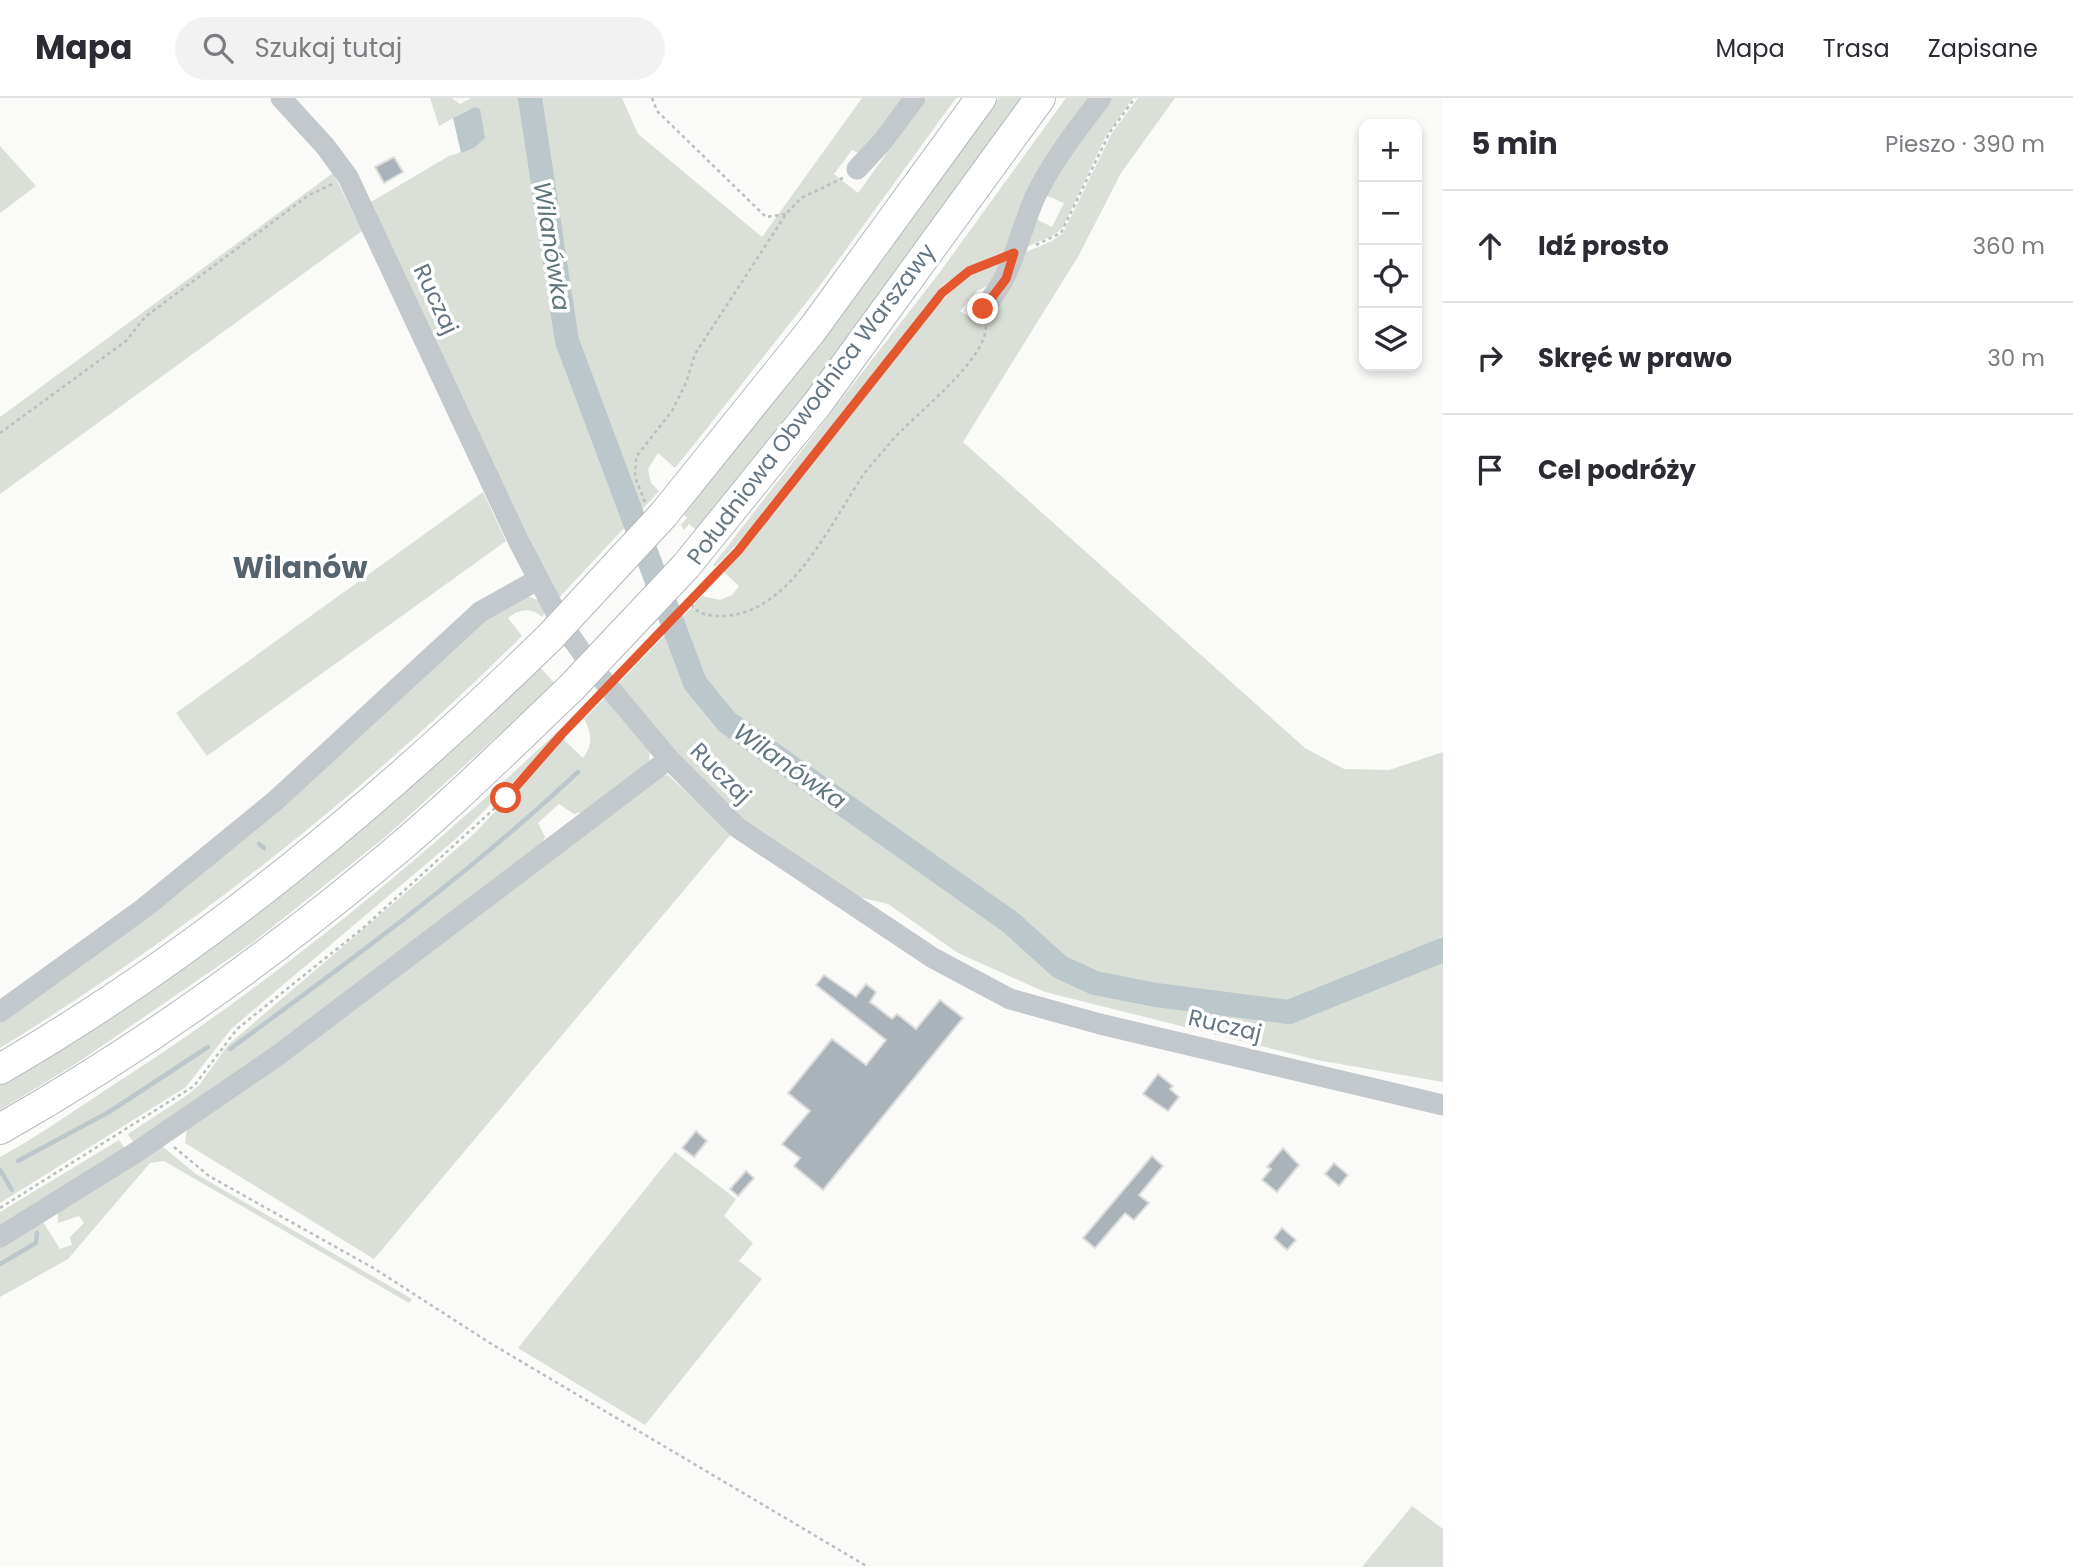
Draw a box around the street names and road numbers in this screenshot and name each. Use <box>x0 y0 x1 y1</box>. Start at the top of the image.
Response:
street label: Południowa Obwodnica Warszawy <box>679 237 943 571</box>
street label: Ruczaj <box>406 259 466 339</box>
street label: Ruczaj <box>683 735 759 811</box>
street label: Ruczaj <box>1185 1001 1265 1049</box>

